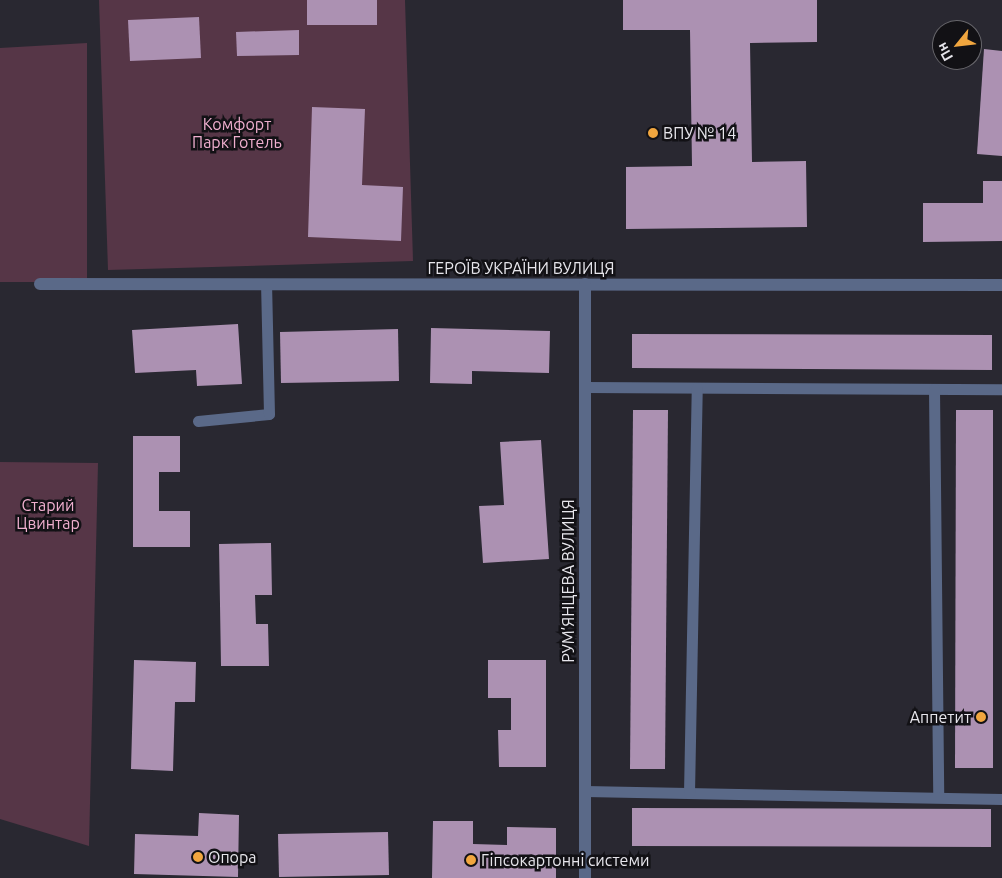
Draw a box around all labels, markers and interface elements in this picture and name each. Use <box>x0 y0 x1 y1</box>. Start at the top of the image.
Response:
north arrow <box>932 20 982 70</box>
text: Пн <box>933 40 956 64</box>
park label: Комфорт Парк Готель <box>192 114 282 152</box>
place label: ВПУ № 14 <box>663 123 736 143</box>
marker: ВПУ № 14 <box>647 127 659 139</box>
street label: ГЕРОЇВ УКРАЇНИ ВУЛИЦЯ <box>427 258 615 278</box>
park label: Старий Цвинтар <box>16 495 80 533</box>
street label: РУМ’ЯНЦЕВА ВУЛИЦЯ <box>558 499 578 663</box>
place label: Аппетит <box>910 707 971 727</box>
marker: Аппетит <box>975 711 987 723</box>
place label: Опора <box>208 847 257 867</box>
place label: Гіпсокартонні системи <box>481 850 650 870</box>
marker: Опора <box>192 851 204 863</box>
marker: Гіпсокартонні системи <box>465 854 477 866</box>

